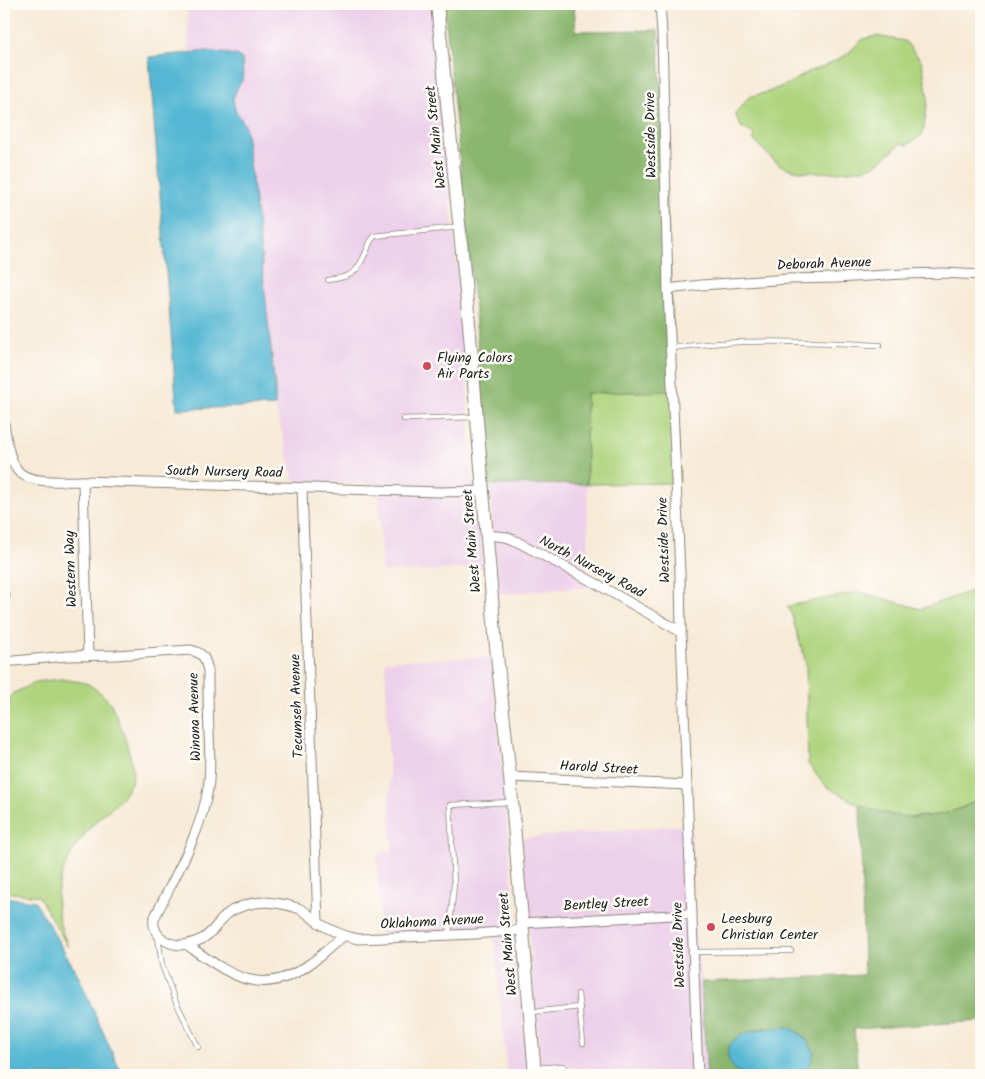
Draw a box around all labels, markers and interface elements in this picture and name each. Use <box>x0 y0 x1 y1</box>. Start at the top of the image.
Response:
street label: West Main Street <box>420 84 452 190</box>
street label: Westside Drive <box>639 91 663 178</box>
street label: Deborah Avenue <box>776 251 872 277</box>
place label: Flying Colors Air Parts <box>437 347 513 385</box>
marker: Flying Colors Air Parts <box>421 360 433 372</box>
street label: South Nursery Road <box>165 460 284 484</box>
street label: West Main Street <box>456 488 487 594</box>
street label: Westside Drive <box>651 496 676 583</box>
street label: Western Way <box>59 530 83 608</box>
street label: North Nursery Road <box>535 530 650 605</box>
street label: Tecumseh Avenue <box>284 653 310 759</box>
street label: Winona Avenue <box>182 671 208 762</box>
street label: Harold Street <box>559 755 639 781</box>
street label: West Main Street <box>492 891 523 997</box>
street label: Bentley Street <box>563 891 650 917</box>
street label: Westside Drive <box>666 901 691 988</box>
street label: Oklahoma Avenue <box>380 908 485 936</box>
place label: Leesburg Christian Center <box>721 908 819 946</box>
marker: Leesburg Christian Center <box>705 921 717 933</box>

